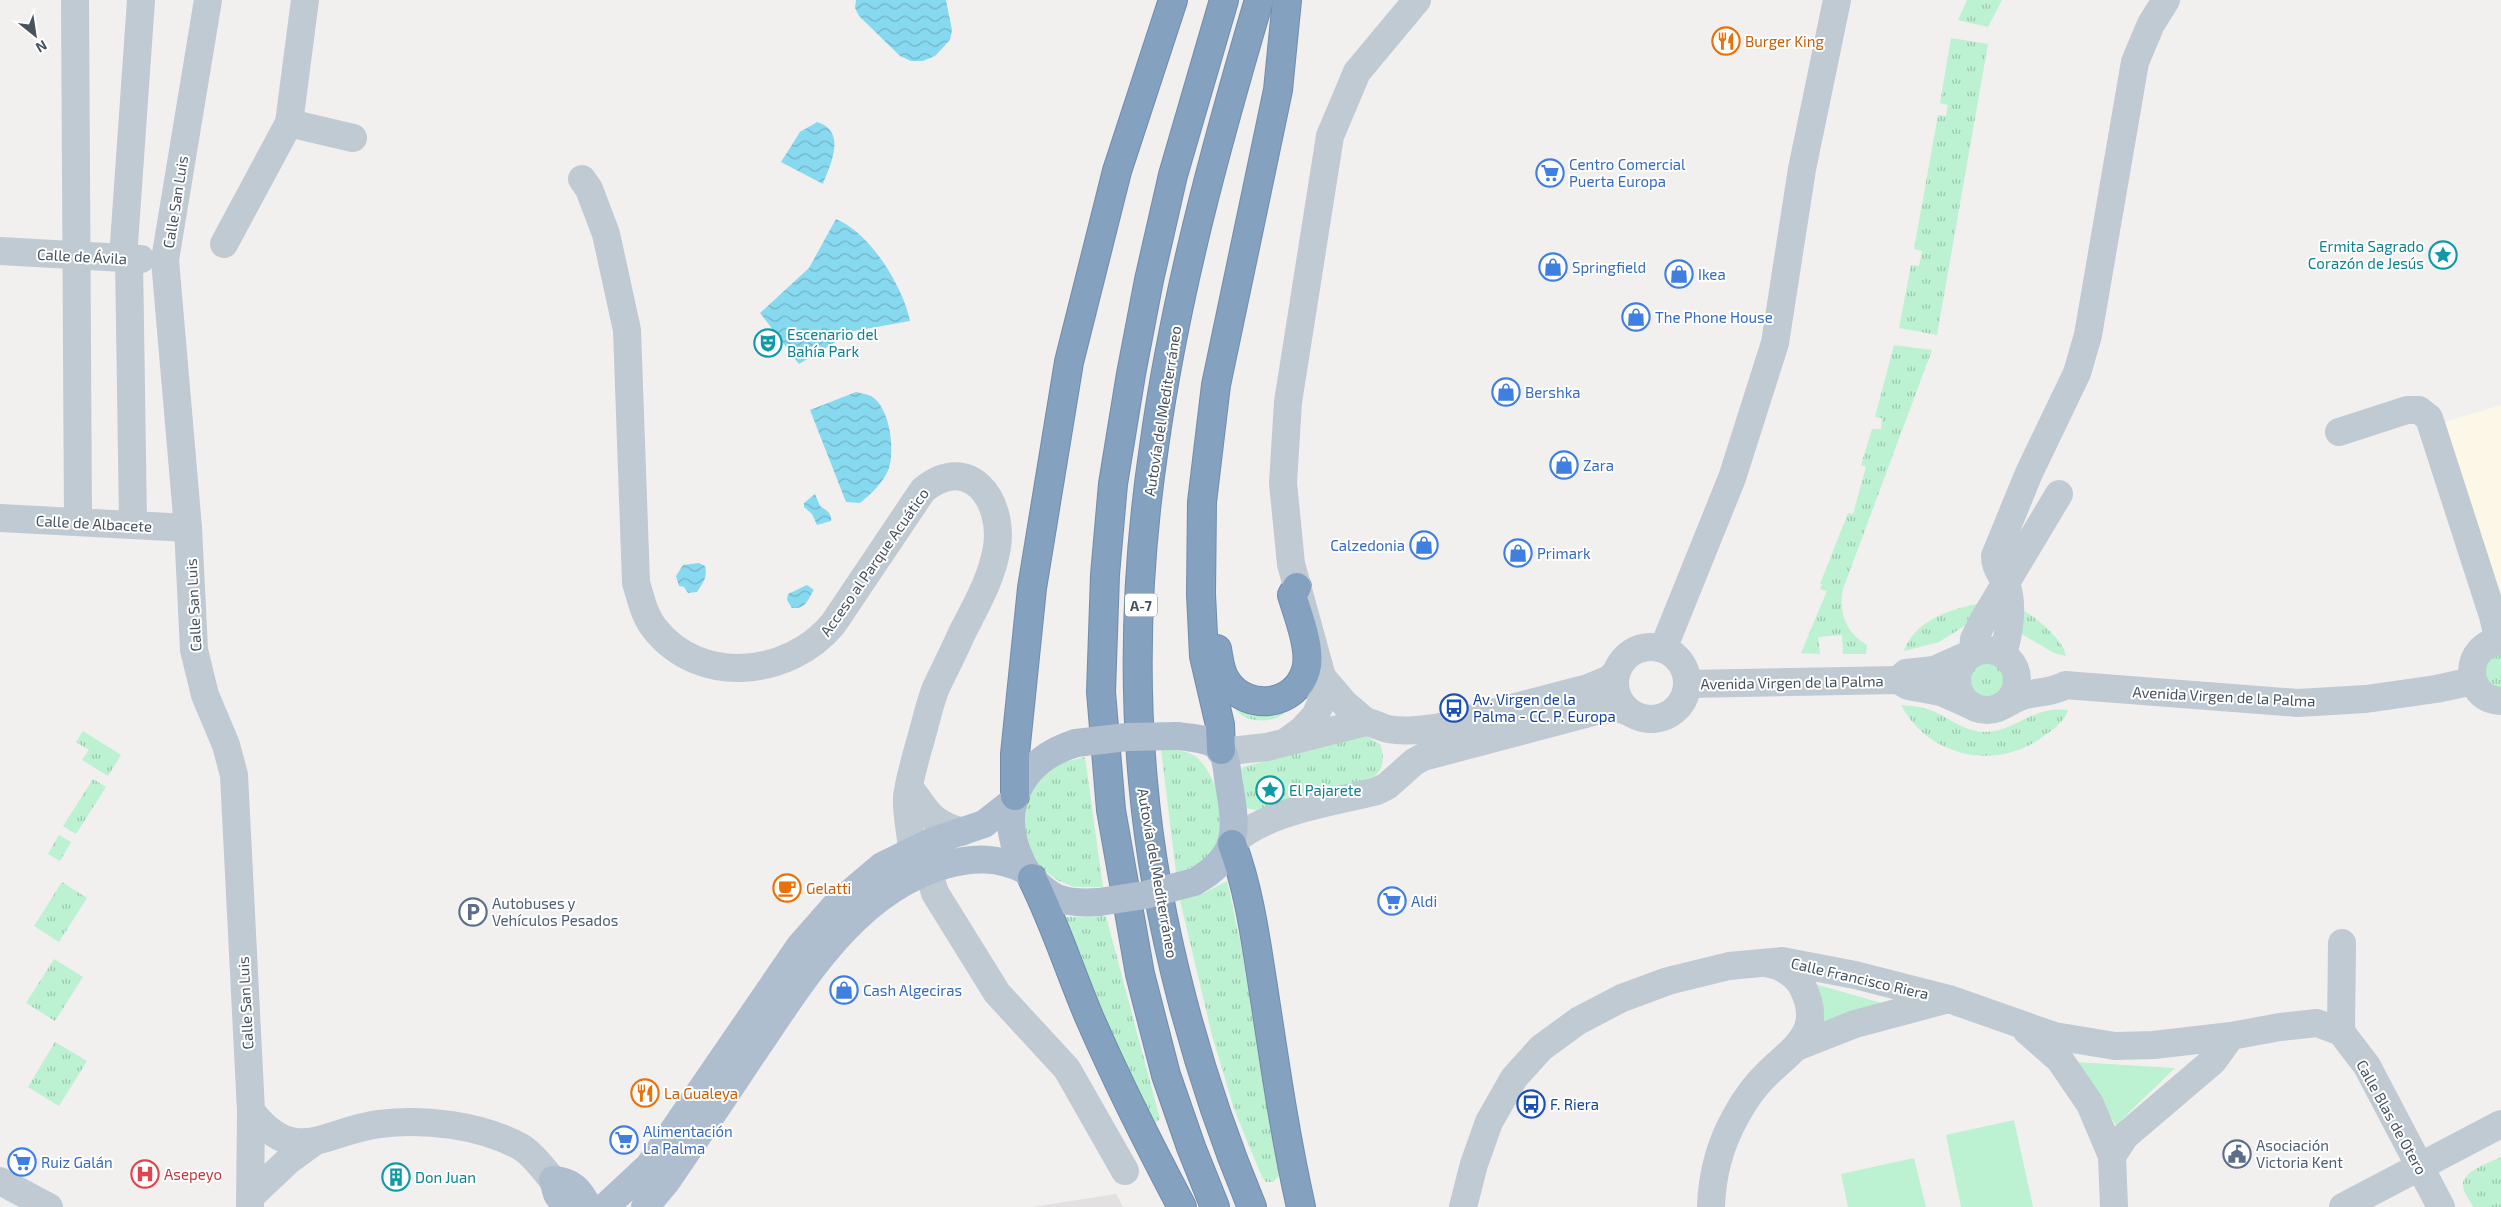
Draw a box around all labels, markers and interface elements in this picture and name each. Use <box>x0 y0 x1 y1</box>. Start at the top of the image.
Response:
north arrow <box>10 10 60 60</box>
restaurant icon: Burger King <box>1711 26 1741 56</box>
place label: Burger King <box>1745 32 1825 50</box>
text: N <box>33 37 50 57</box>
street label: Calle San Luis <box>159 154 191 250</box>
place label: Centro Comercial Puerta Europa <box>1569 155 1686 190</box>
supermarket icon: Centro Comercial Puerta Europa <box>1535 158 1565 188</box>
place label: Ermita Sagrado Corazón de Jesús <box>2308 237 2424 272</box>
place icon: Ermita Sagrado Corazón de Jesús <box>2428 240 2458 270</box>
street label: Calle de Ávila <box>37 245 127 267</box>
shop icon: Springfield <box>1538 252 1568 282</box>
place label: Springfield <box>1572 258 1646 276</box>
shop icon: Ikea <box>1664 259 1694 289</box>
place label: Ikea <box>1698 265 1726 283</box>
shop icon: The Phone House <box>1621 302 1651 332</box>
place label: The Phone House <box>1655 308 1773 326</box>
place label: Escenario del Bahía Park <box>787 325 878 360</box>
street label: Autovía del Mediterráneo <box>1140 325 1184 497</box>
theatre icon: Escenario del Bahía Park <box>753 328 783 358</box>
shop icon: Bershka <box>1491 377 1521 407</box>
place label: Bershka <box>1525 383 1581 401</box>
shop icon: Zara <box>1549 450 1579 480</box>
place label: Zara <box>1583 456 1614 474</box>
street label: Acceso al Parque Acuático <box>816 485 932 639</box>
street label: Calle de Albacete <box>35 511 153 535</box>
shop icon: Calzedonia <box>1409 530 1439 560</box>
place label: Calzedonia <box>1330 536 1405 554</box>
shop icon: Primark <box>1503 538 1533 568</box>
place label: Primark <box>1537 544 1591 562</box>
street label: Calle San Luis <box>182 558 204 652</box>
road number: A-7 <box>1125 594 1157 616</box>
street label: Avenida Virgen de la Palma <box>1700 671 1884 693</box>
street label: Avenida Virgen de la Palma <box>2132 682 2316 710</box>
place label: Av. Virgen de la Palma - CC. P. Europa <box>1473 690 1616 725</box>
bus stop icon: Av. Virgen de la Palma - CC. P. Europa <box>1439 693 1469 723</box>
place icon: El Pajarete <box>1255 775 1285 805</box>
place label: El Pajarete <box>1289 781 1361 800</box>
street label: Autovía del Mediterráneo <box>1134 787 1182 959</box>
cafe icon: Gelatti <box>772 873 802 903</box>
place label: Gelatti <box>806 879 851 897</box>
supermarket icon: Aldi <box>1377 886 1407 916</box>
place label: Aldi <box>1411 892 1437 910</box>
place label: Autobuses y Vehículos Pesados <box>492 894 618 929</box>
parking icon: Autobuses y Vehículos Pesados <box>458 897 488 927</box>
street label: Calle Francisco Riera <box>1789 953 1931 1003</box>
street label: Calle San Luis <box>234 956 256 1050</box>
shop icon: Cash Algeciras <box>829 975 859 1005</box>
place label: Cash Algeciras <box>863 981 962 999</box>
street label: Calle Blas de Otero <box>2353 1057 2431 1177</box>
restaurant icon: La Gualeya <box>630 1078 660 1108</box>
place label: La Gualeya <box>664 1084 738 1102</box>
bus stop icon: F. Riera <box>1516 1089 1546 1119</box>
place label: F. Riera <box>1550 1095 1599 1113</box>
place label: Alimentación La Palma <box>643 1122 733 1157</box>
supermarket icon: Alimentación La Palma <box>609 1125 639 1155</box>
place label: Asociación Victoria Kent <box>2256 1136 2343 1171</box>
public building icon: Asociación Victoria Kent <box>2222 1139 2252 1169</box>
supermarket icon: Ruiz Galán <box>7 1147 37 1177</box>
place label: Ruiz Galán <box>41 1153 113 1171</box>
hospital icon: Asepeyo <box>130 1159 160 1189</box>
building icon: Don Juan <box>381 1162 411 1192</box>
place label: Asepeyo <box>164 1165 222 1183</box>
place label: Don Juan <box>415 1168 476 1186</box>

